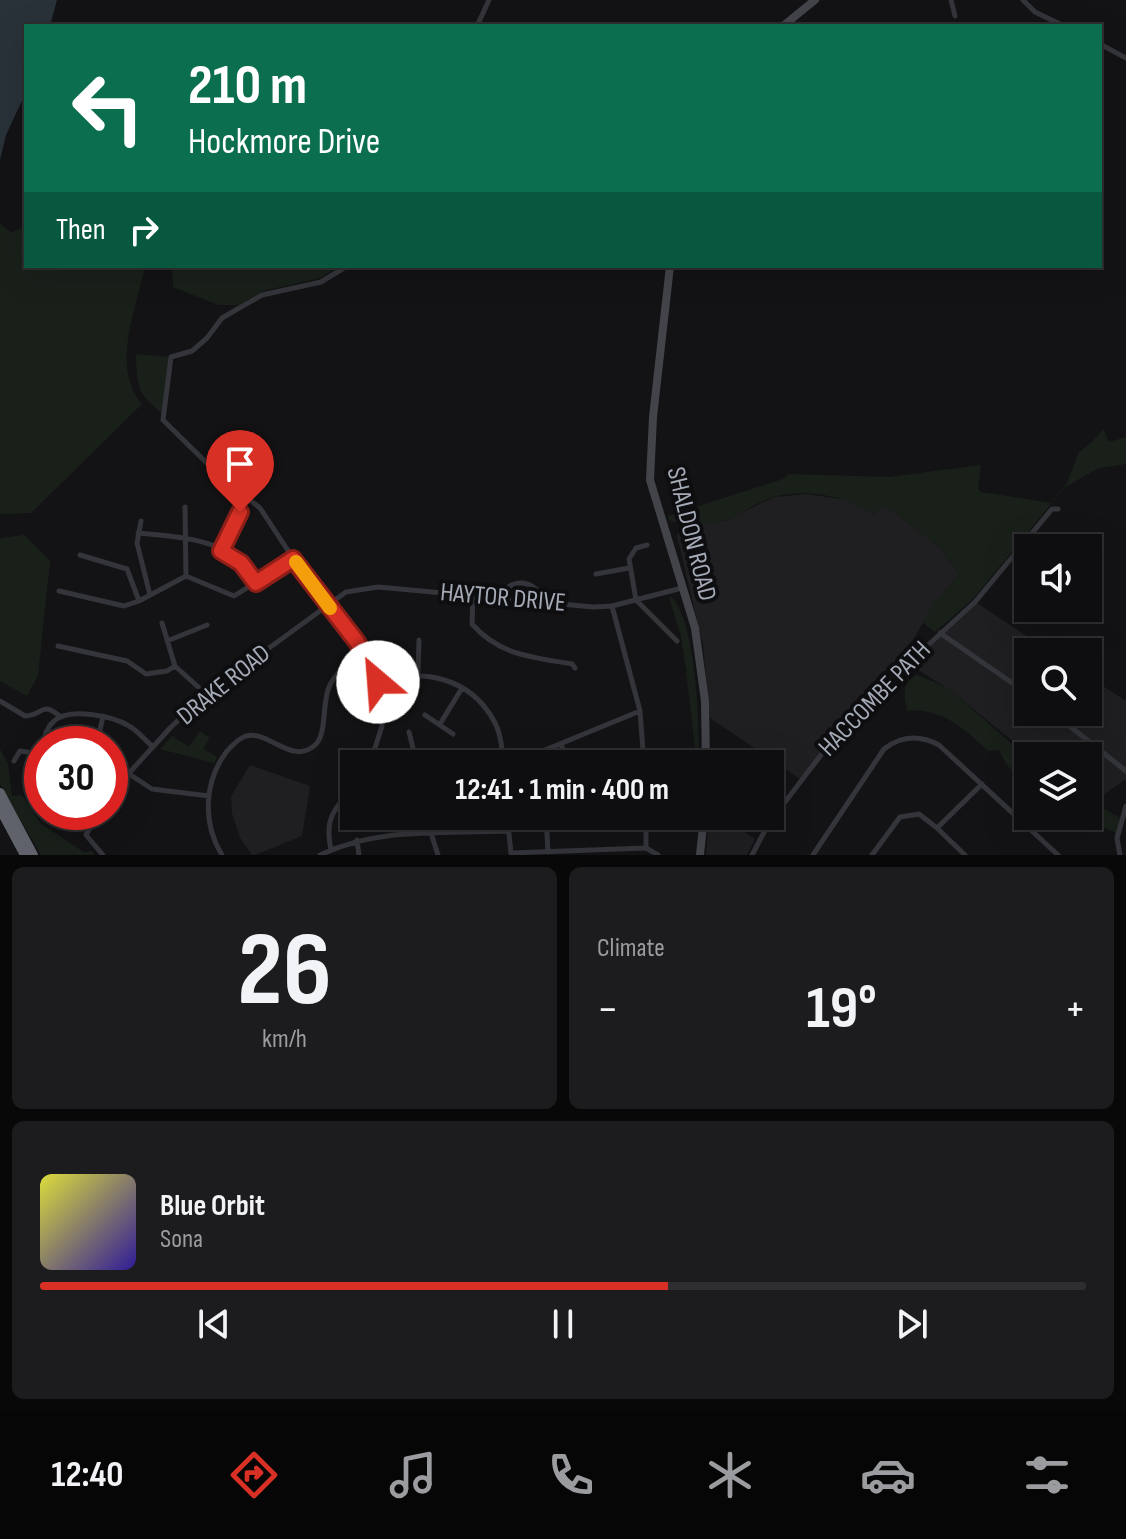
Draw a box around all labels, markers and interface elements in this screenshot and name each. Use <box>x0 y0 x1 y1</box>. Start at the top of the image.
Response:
text: 210 m <box>188 53 307 120</box>
icon: left <box>56 56 160 160</box>
text: Hockmore Drive <box>188 121 380 164</box>
icon: right <box>122 208 166 252</box>
text: Then <box>56 212 106 248</box>
pin <box>206 430 274 512</box>
icon: arrive <box>218 442 262 486</box>
street label: SHALDON ROAD <box>659 464 723 604</box>
map controls <box>1014 534 1102 830</box>
button: sound <box>1014 534 1102 622</box>
street label: HAYTOR DRIVE <box>439 577 567 619</box>
street label: HACCOMBE PATH <box>812 635 938 763</box>
street label: DRAKE ROAD <box>171 638 277 732</box>
button: search <box>1014 638 1102 726</box>
position arrow <box>336 640 420 724</box>
speed limit sign: 30 <box>24 726 128 830</box>
button: layers <box>1014 742 1102 830</box>
text: 12:41 · 1 min · 400 m <box>455 772 669 808</box>
text: 26 <box>237 909 332 1034</box>
text: Climate <box>597 933 665 964</box>
text: 19° <box>806 973 877 1045</box>
text: − <box>597 983 619 1036</box>
text: + <box>1064 983 1086 1036</box>
text: km/h <box>262 1024 307 1055</box>
text: Blue Orbit <box>160 1188 265 1224</box>
text: Sona <box>160 1224 203 1255</box>
icon: previous <box>192 1302 236 1346</box>
icon: pause <box>541 1302 585 1346</box>
icon: next <box>890 1302 934 1346</box>
icon: directions <box>226 1447 282 1503</box>
icon: music <box>385 1447 441 1503</box>
icon: phone <box>543 1447 599 1503</box>
icon: climate <box>702 1447 758 1503</box>
icon: car <box>860 1447 916 1503</box>
icon: filters <box>1019 1447 1075 1503</box>
text: 12:40 <box>51 1454 123 1497</box>

